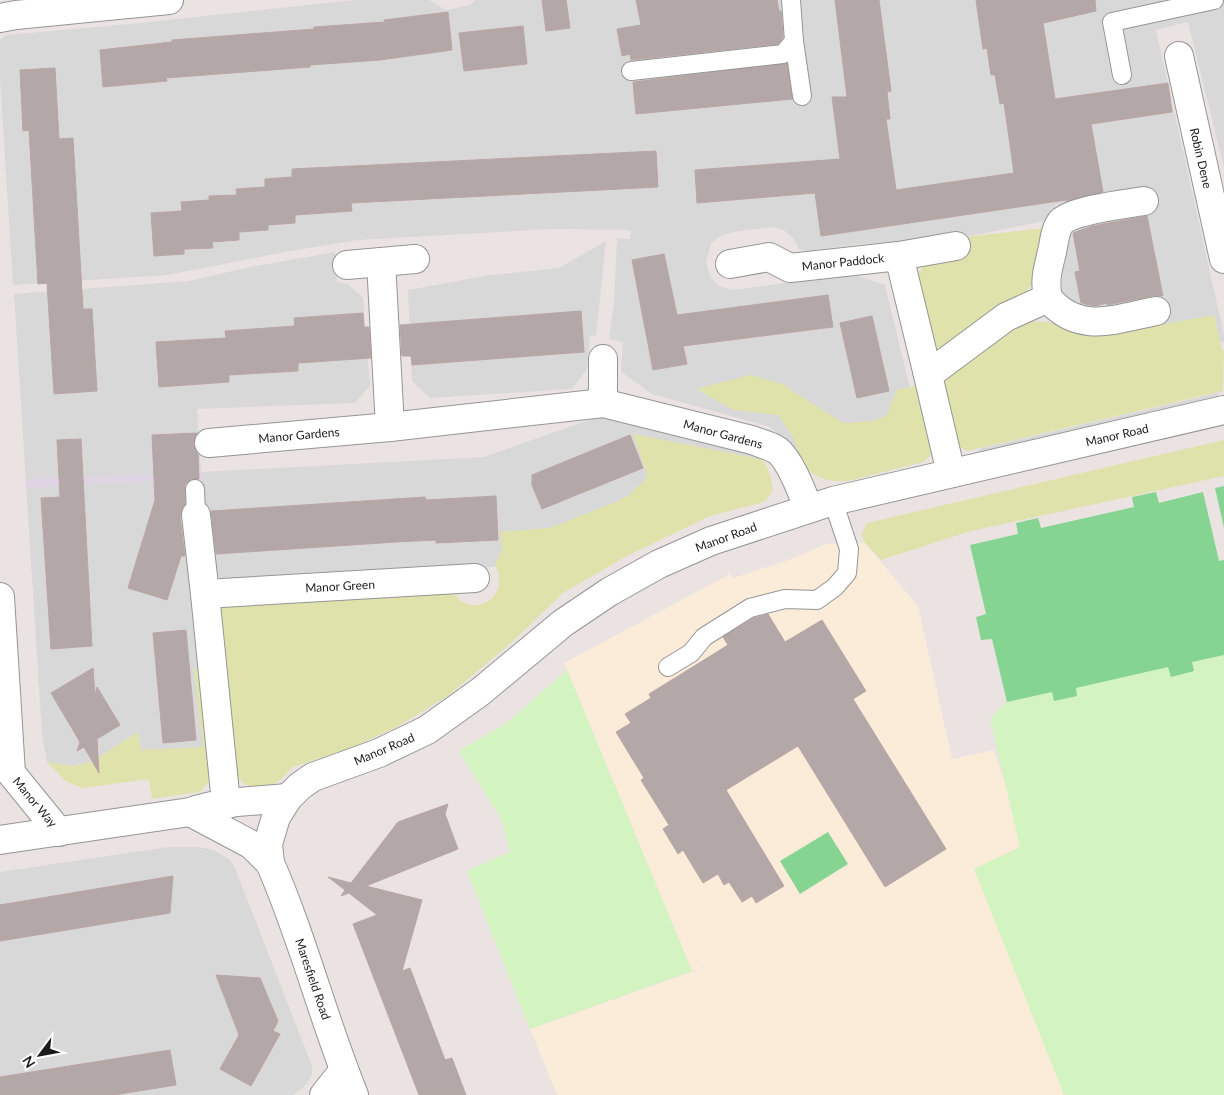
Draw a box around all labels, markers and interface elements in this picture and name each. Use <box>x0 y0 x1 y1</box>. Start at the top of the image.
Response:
street label: Robin Dene <box>1187 126 1215 190</box>
street label: Manor Paddock <box>801 250 886 274</box>
street label: Manor Gardens <box>682 416 764 452</box>
street label: Manor Road <box>1084 420 1150 450</box>
street label: Manor Gardens <box>258 424 340 446</box>
street label: Manor Road <box>693 519 759 555</box>
street label: Manor Green <box>305 577 375 595</box>
street label: Manor Road <box>352 730 416 768</box>
street label: Manor Way <box>10 774 61 831</box>
street label: Maresfield Road <box>292 936 334 1022</box>
north arrow <box>15 1030 65 1080</box>
text: N <box>18 1053 39 1071</box>

